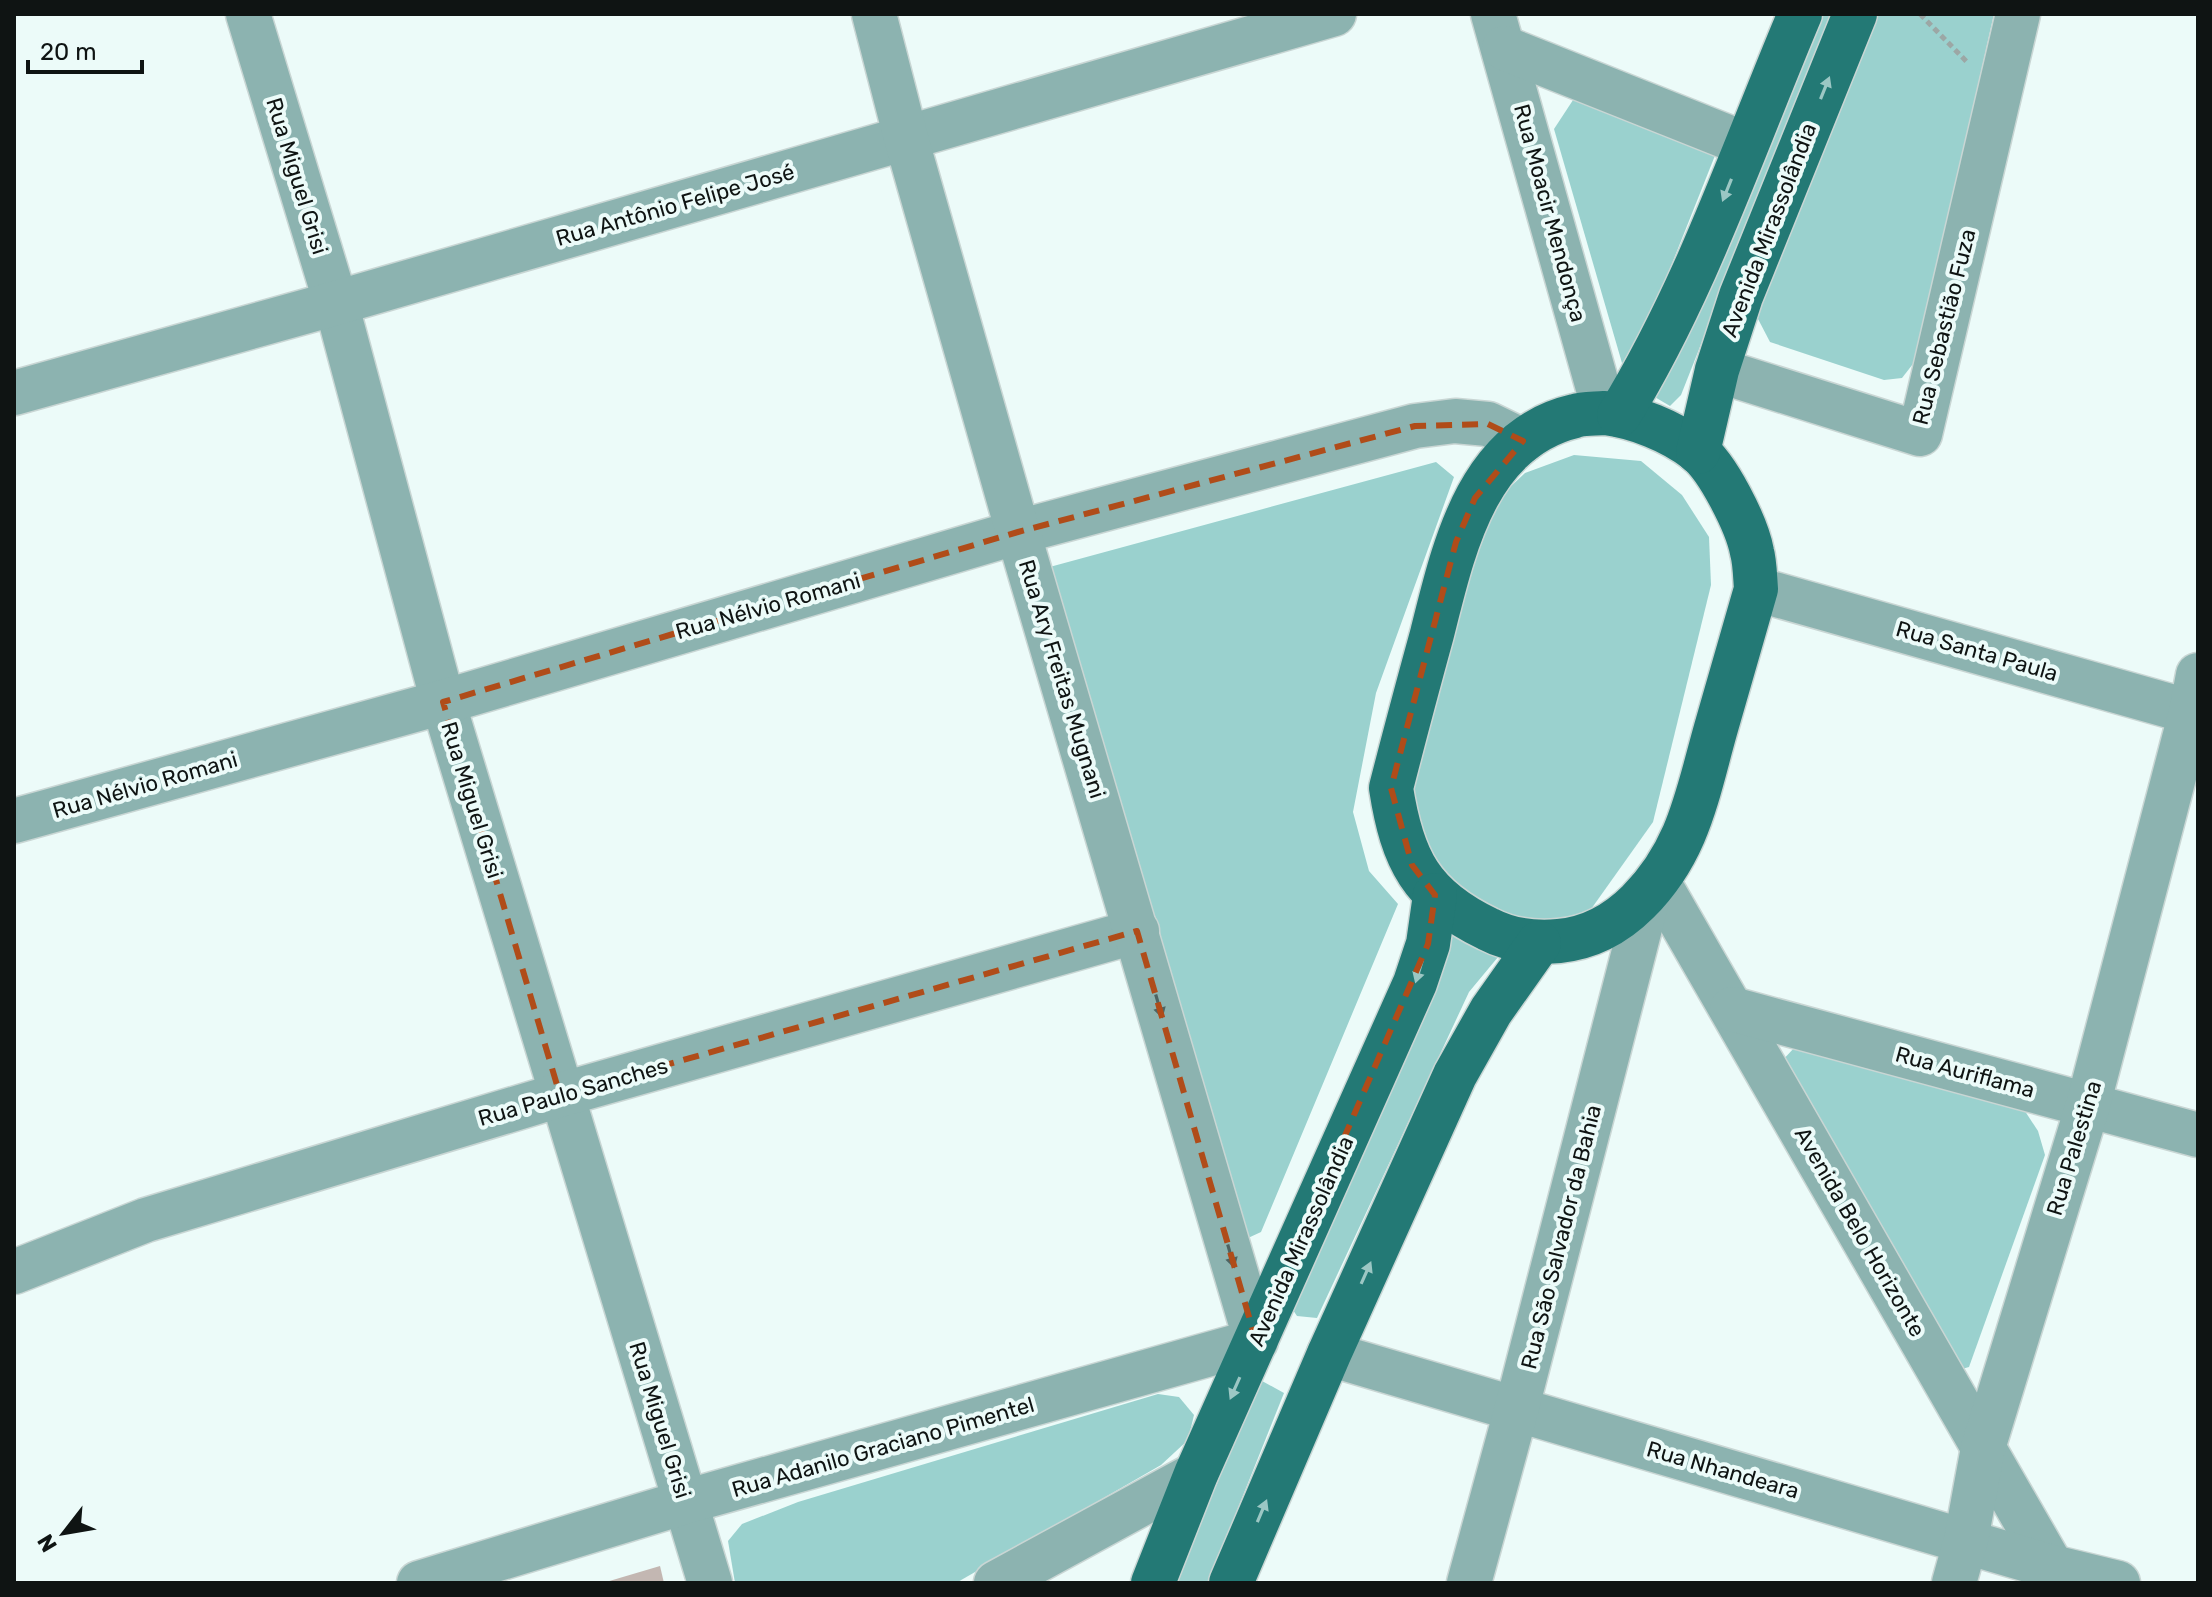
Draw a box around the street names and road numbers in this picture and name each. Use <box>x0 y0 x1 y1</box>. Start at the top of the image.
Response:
street label: Rua Miguel Grisi <box>260 94 334 258</box>
street label: Rua Moacir Mendonça <box>1508 101 1592 325</box>
street label: Avenida Mirassolândia <box>1716 119 1822 341</box>
street label: Rua Antônio Felipe José <box>553 158 797 252</box>
street label: Rua Sebastião Fuza <box>1907 226 1981 428</box>
street label: Rua Ary Freitas Mugnani <box>1013 556 1111 802</box>
street label: Rua Nélvio Romani <box>673 567 863 645</box>
street label: Rua Santa Paula <box>1893 615 2061 687</box>
street label: Rua Miguel Grisi <box>435 718 509 882</box>
street label: Rua Nélvio Romani <box>50 746 240 824</box>
street label: Rua Auriflama <box>1892 1040 2038 1104</box>
street label: Rua Paulo Sanches <box>475 1052 671 1132</box>
street label: Rua Palestina <box>2041 1077 2107 1219</box>
street label: Rua São Salvador da Bahia <box>1515 1102 1607 1372</box>
street label: Avenida Belo Horizonte <box>1789 1122 1931 1342</box>
street label: Avenida Mirassolândia <box>1242 1132 1360 1350</box>
street label: Rua Miguel Grisi <box>623 1338 697 1502</box>
street label: Rua Adanilo Graciano Pimentel <box>729 1391 1037 1503</box>
street label: Rua Nhandeara <box>1644 1435 1802 1505</box>

